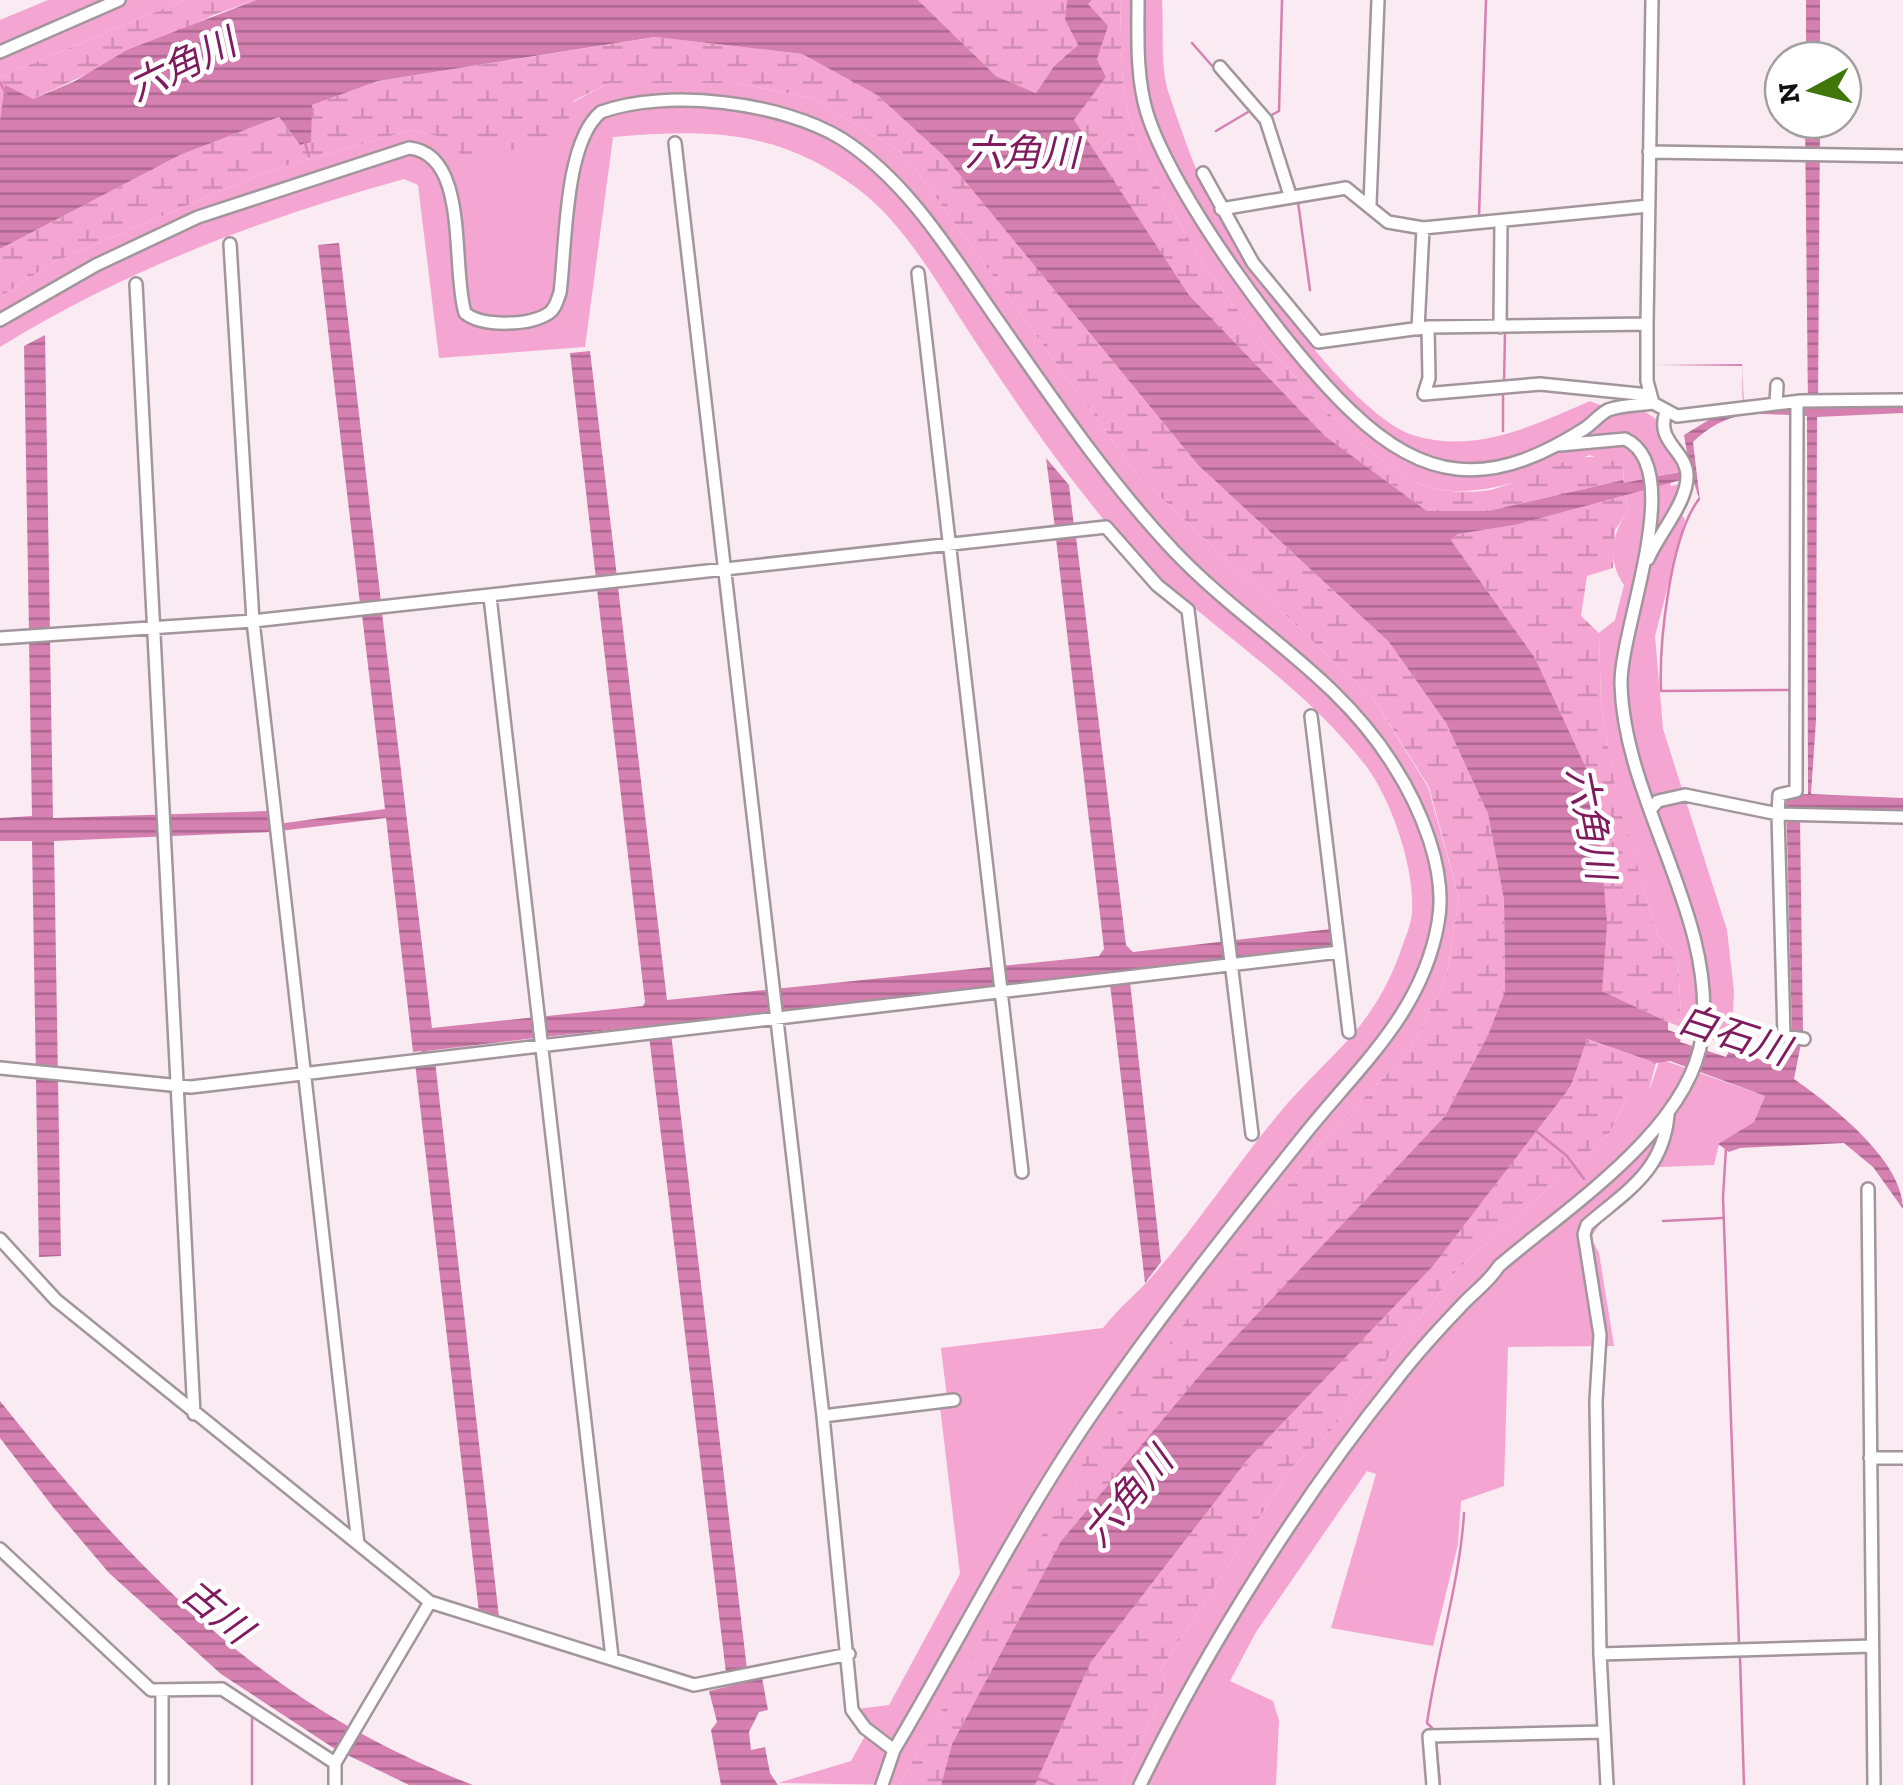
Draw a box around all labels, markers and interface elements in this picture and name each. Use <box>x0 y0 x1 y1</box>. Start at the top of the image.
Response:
water label: 六角川 <box>121 18 247 111</box>
north arrow <box>1763 40 1863 140</box>
text: N <box>1771 80 1806 106</box>
water label: 六角川 <box>965 130 1083 176</box>
water label: 六角川 <box>1558 763 1625 887</box>
water label: 白石川 <box>1673 996 1799 1076</box>
water label: 六角川 <box>1074 1435 1185 1555</box>
water label: 古川 <box>173 1569 264 1656</box>

